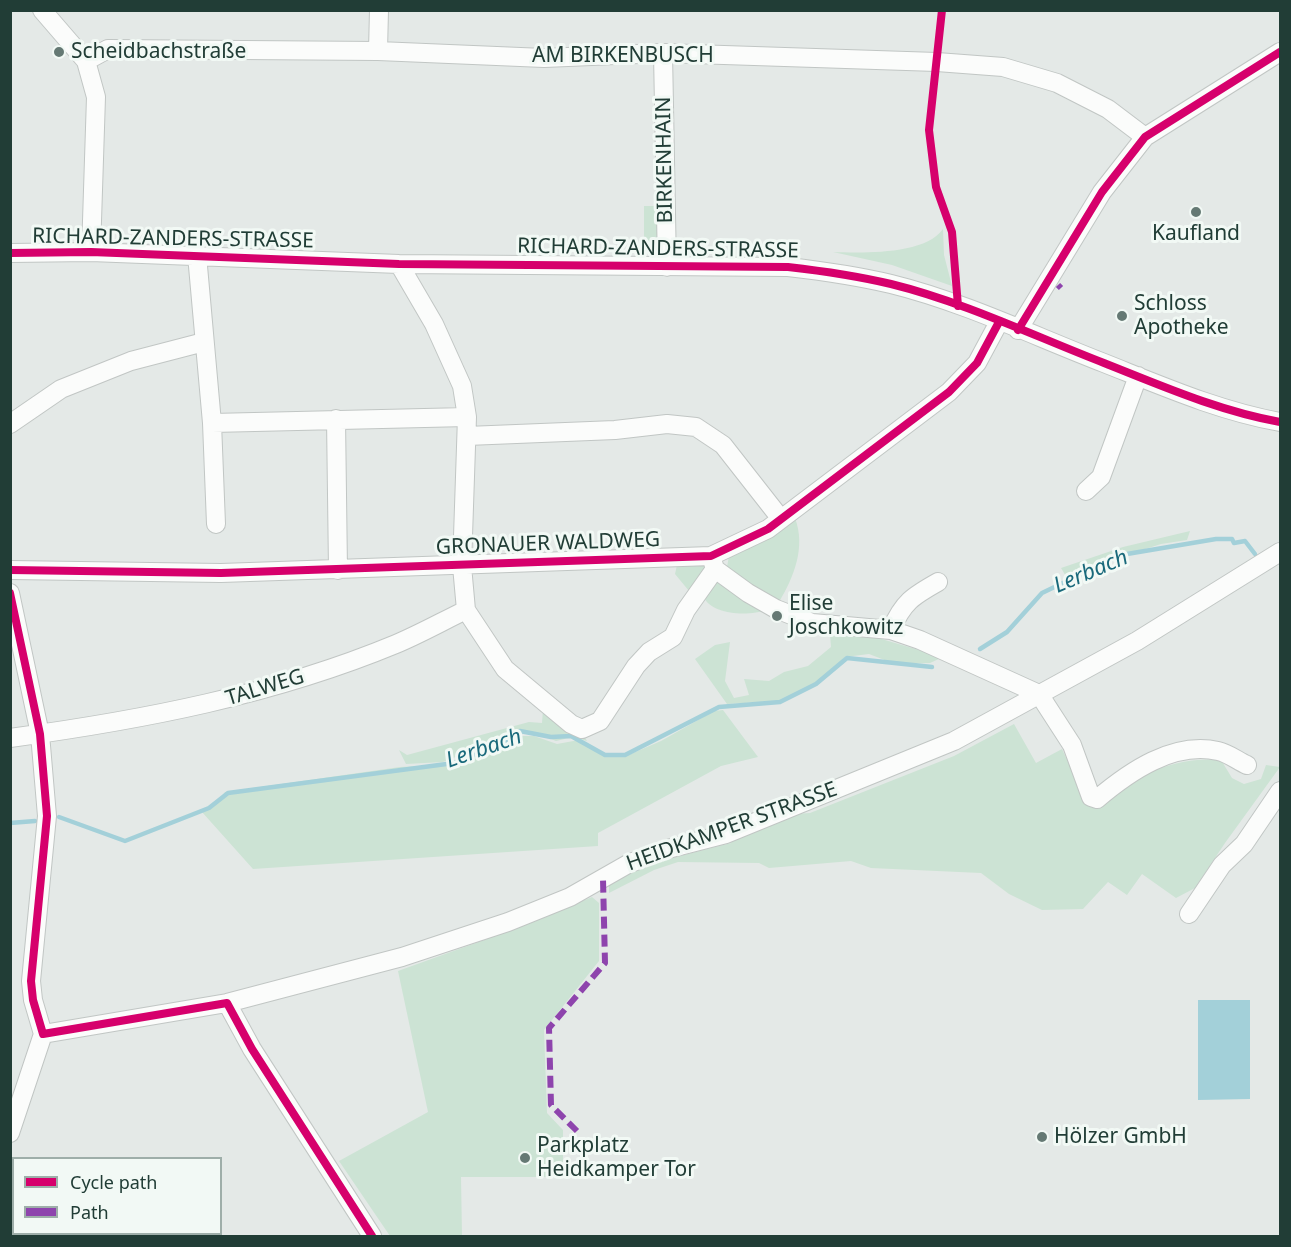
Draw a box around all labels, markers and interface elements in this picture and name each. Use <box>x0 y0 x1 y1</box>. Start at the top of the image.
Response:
place label: Scheidbachstraße <box>71 39 246 65</box>
street label: AM BIRKENBUSCH <box>532 43 714 69</box>
marker: Scheidbachstraße <box>52 45 66 59</box>
street label: BIRKENHAIN <box>651 97 679 223</box>
marker: Kaufland <box>1189 205 1203 219</box>
place label: Kaufland <box>1152 221 1240 247</box>
street label: RICHARD-ZANDERS-STRASSE <box>32 224 314 254</box>
street label: RICHARD-ZANDERS-STRASSE <box>517 234 799 264</box>
place label: Schloss Apotheke <box>1134 291 1228 341</box>
marker: Schloss Apotheke <box>1115 309 1129 323</box>
street label: GRONAUER WALDWEG <box>435 527 661 561</box>
water label: Lerbach <box>1050 545 1132 599</box>
place label: Elise Joschkowitz <box>789 591 903 641</box>
marker: Elise Joschkowitz <box>770 609 784 623</box>
street label: TALWEG <box>223 664 307 712</box>
water label: Lerbach <box>443 724 525 774</box>
street label: HEIDKAMPER STRASSE <box>623 777 841 877</box>
place label: Hölzer GmbH <box>1054 1124 1187 1150</box>
marker: Hölzer GmbH <box>1035 1130 1049 1144</box>
place label: Parkplatz Heidkamper Tor <box>537 1133 696 1183</box>
marker: Parkplatz Heidkamper Tor <box>518 1151 532 1165</box>
legend <box>12 1157 222 1235</box>
text: Cycle path <box>70 1170 157 1194</box>
text: Path <box>70 1200 109 1224</box>

